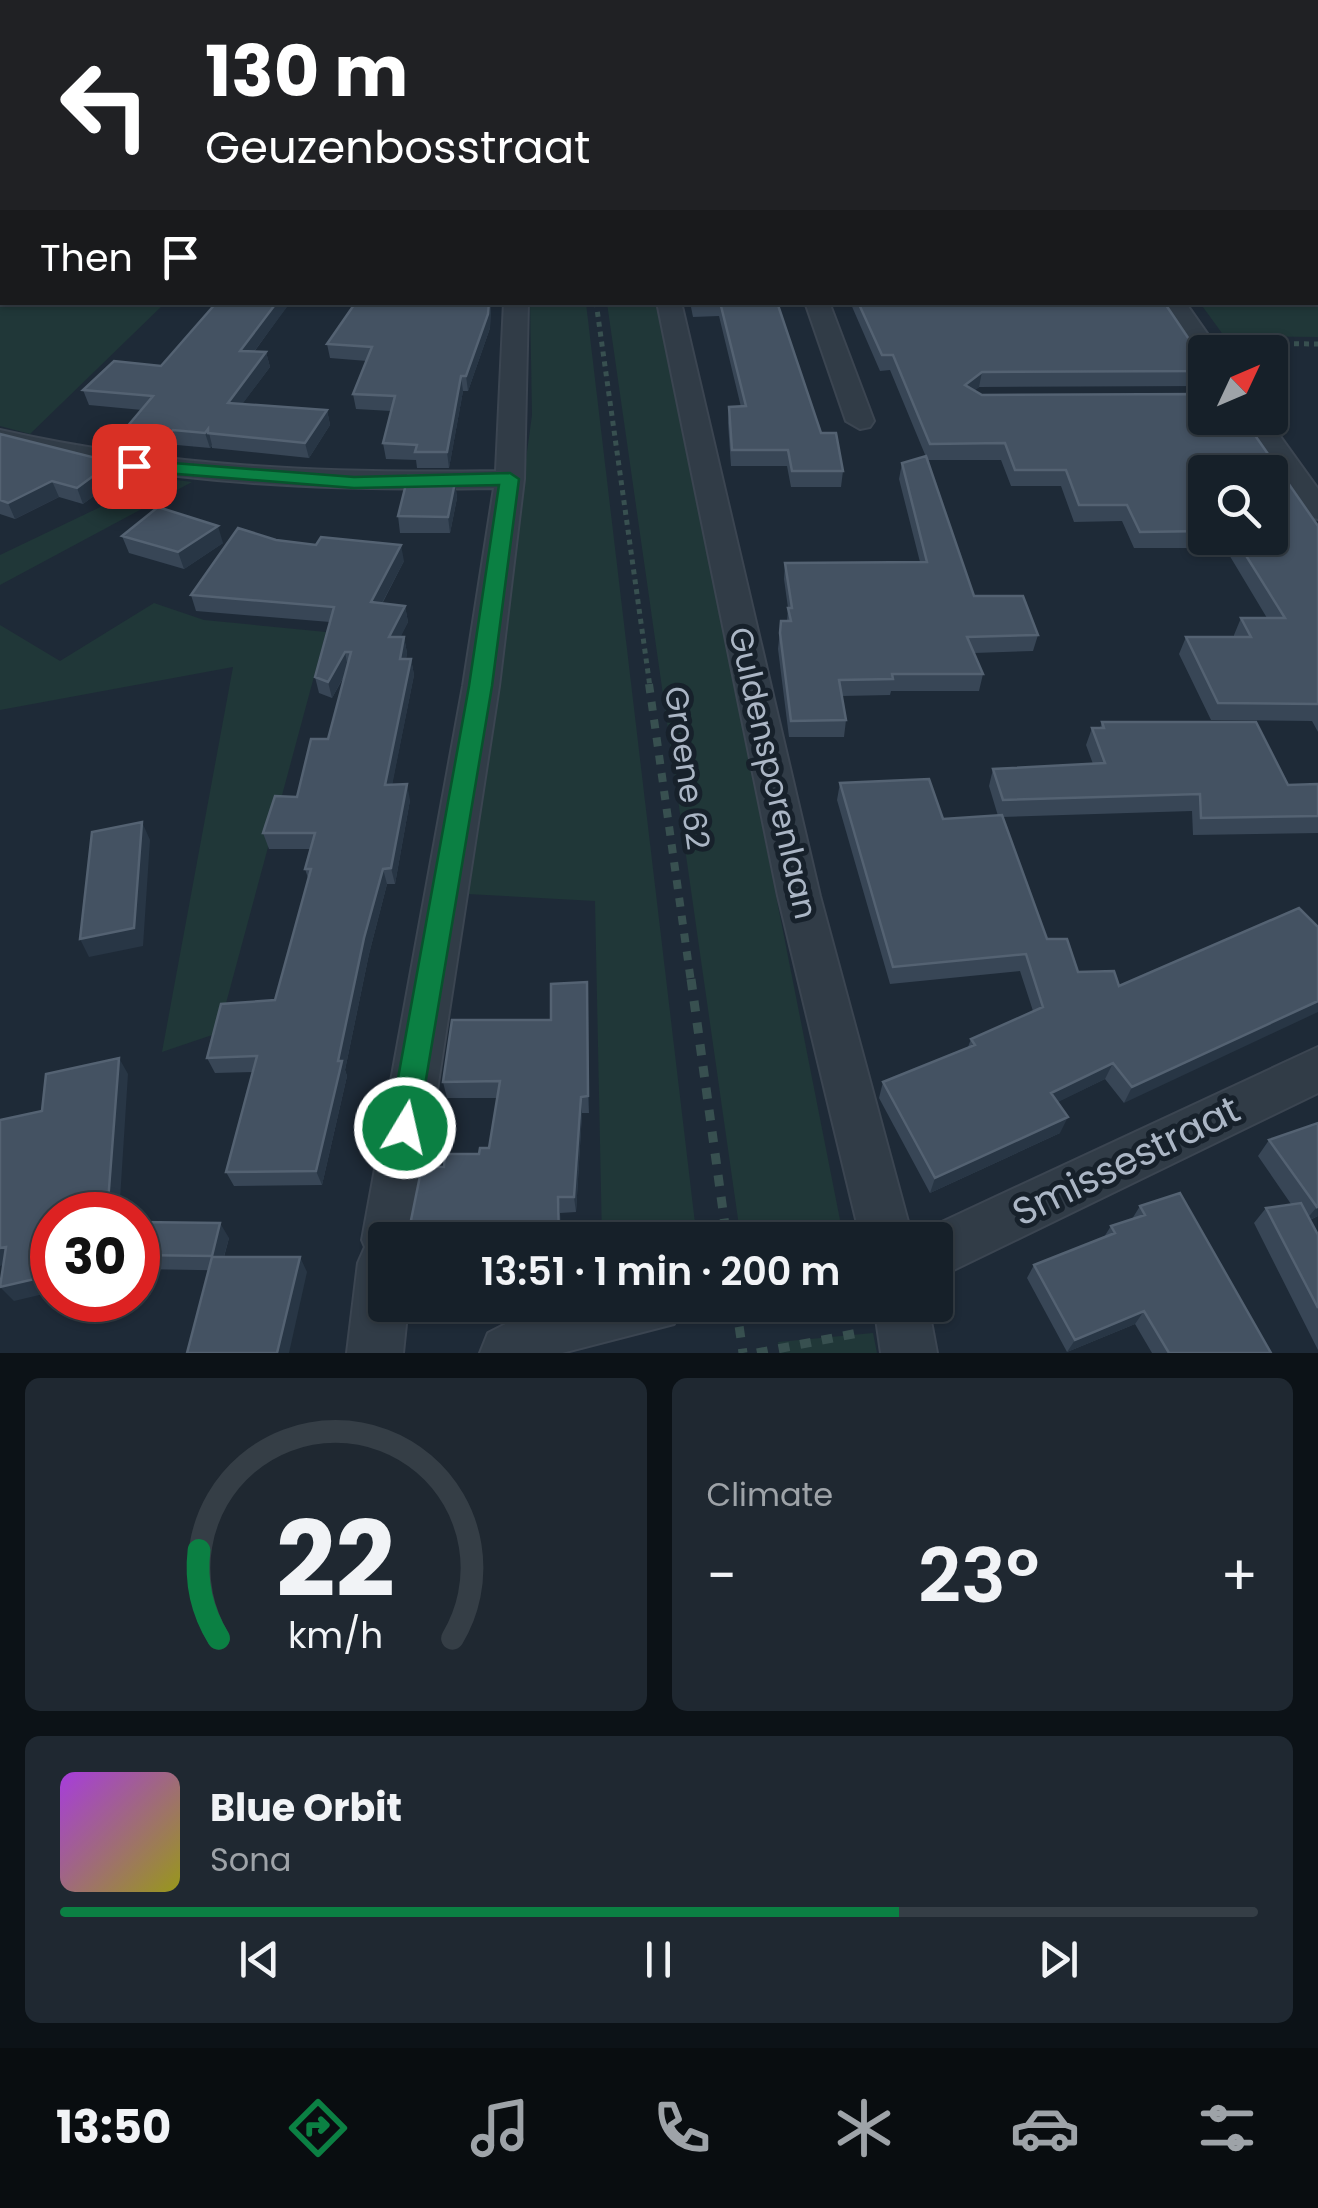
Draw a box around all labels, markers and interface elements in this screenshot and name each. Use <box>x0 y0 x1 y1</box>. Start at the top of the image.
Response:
text: 130 m <box>205 22 408 121</box>
icon: left <box>40 40 170 170</box>
text: Geuzenbosstraat <box>205 116 590 179</box>
icon: arrive <box>153 230 208 285</box>
text: Then <box>40 231 133 284</box>
north arrow <box>1188 335 1288 435</box>
map controls <box>1188 335 1288 555</box>
pin <box>92 424 177 509</box>
icon: arrive <box>107 439 162 494</box>
button: search <box>1188 455 1288 555</box>
street label: Guldensporenlaan <box>718 623 829 923</box>
street label: Groene 62 <box>654 683 721 853</box>
position arrow <box>353 1076 457 1180</box>
street label: Smissestraat <box>1003 1083 1248 1239</box>
speed limit sign: 30 <box>30 1192 160 1322</box>
text: 13:51 · 1 min · 200 m <box>481 1245 840 1298</box>
text: Climate <box>707 1472 833 1517</box>
text: 22 <box>276 1487 395 1632</box>
text: 23° <box>918 1523 1039 1628</box>
text: − <box>707 1537 737 1614</box>
text: + <box>1220 1537 1258 1614</box>
text: km/h <box>288 1610 383 1661</box>
text: Blue Orbit <box>210 1781 402 1834</box>
text: Sona <box>210 1837 291 1882</box>
icon: previous <box>232 1932 287 1987</box>
icon: pause <box>631 1932 686 1987</box>
icon: next <box>1031 1932 1086 1987</box>
icon: directions <box>283 2093 353 2163</box>
icon: music <box>465 2093 535 2163</box>
icon: phone <box>647 2093 717 2163</box>
icon: climate <box>829 2093 899 2163</box>
icon: car <box>1010 2093 1080 2163</box>
icon: filters <box>1192 2093 1262 2163</box>
text: 13:50 <box>56 2096 171 2159</box>

